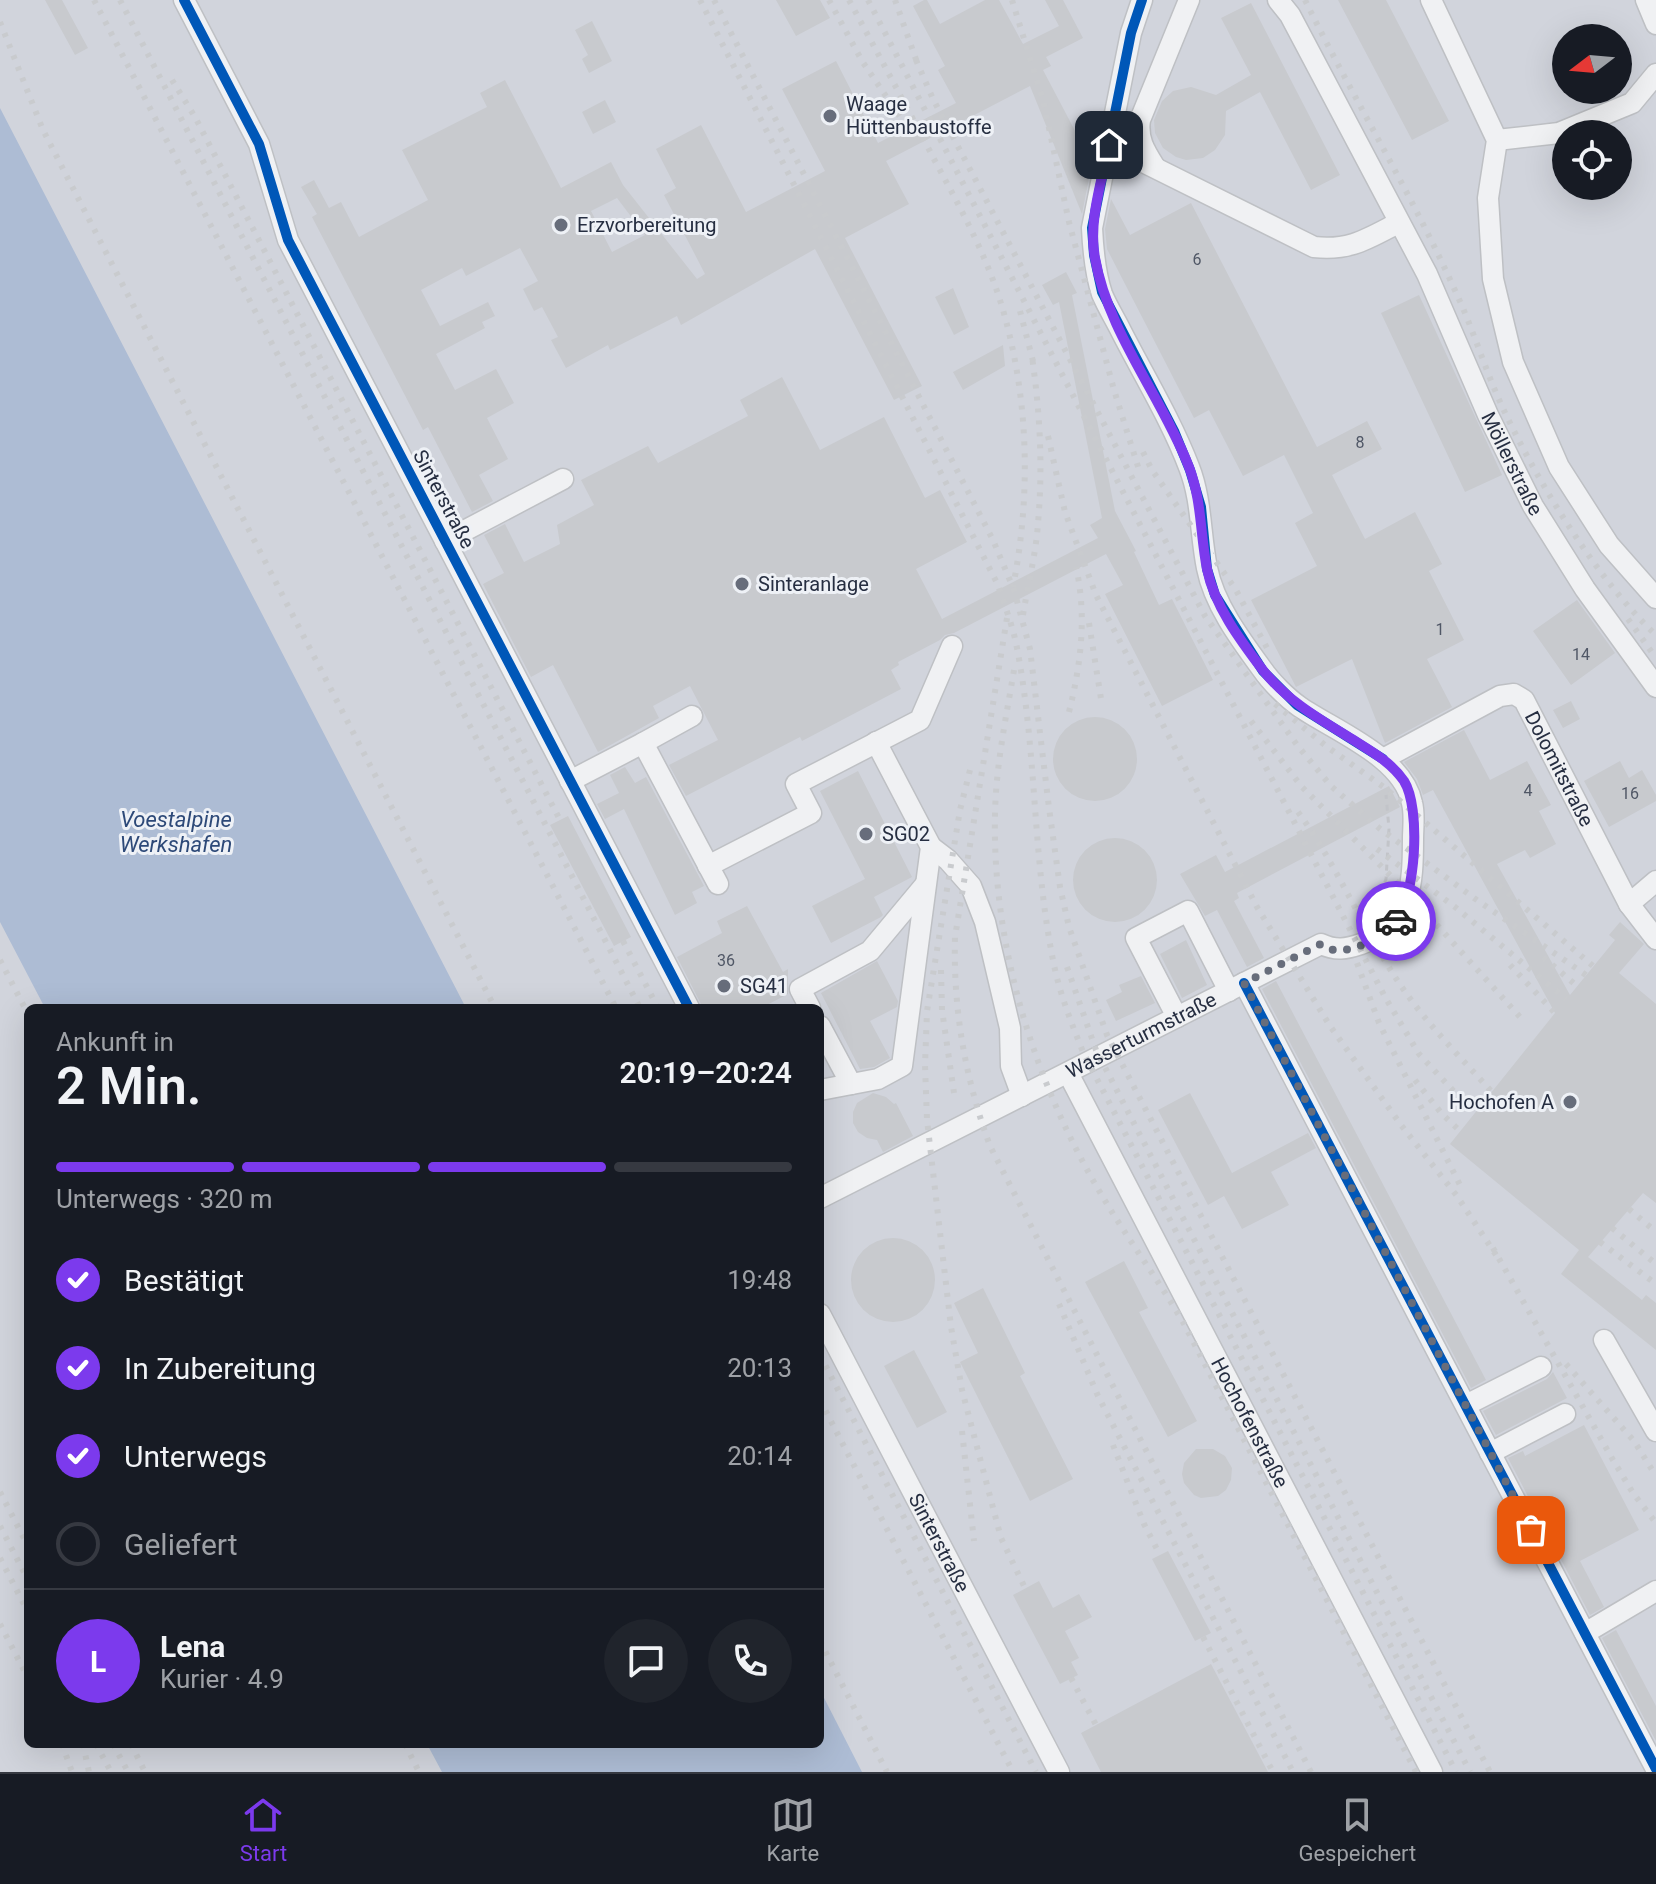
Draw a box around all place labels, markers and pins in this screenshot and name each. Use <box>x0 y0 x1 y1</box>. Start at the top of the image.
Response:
place label: Waage Hüttenbaustoffe <box>846 92 992 139</box>
marker: Waage Hüttenbaustoffe <box>821 107 839 125</box>
pin <box>1075 111 1143 179</box>
place label: Erzvorbereitung <box>577 213 717 237</box>
marker: Erzvorbereitung <box>552 216 570 234</box>
place label: Sinteranlage <box>758 572 869 596</box>
marker: Sinteranlage <box>733 575 751 593</box>
place label: SG02 <box>882 822 930 846</box>
marker: SG02 <box>857 825 875 843</box>
place label: SG41 <box>740 974 788 998</box>
marker: SG41 <box>715 977 733 995</box>
place label: Hochofen A <box>1449 1090 1554 1114</box>
marker: Hochofen A <box>1561 1093 1579 1111</box>
pin <box>1497 1496 1565 1564</box>

